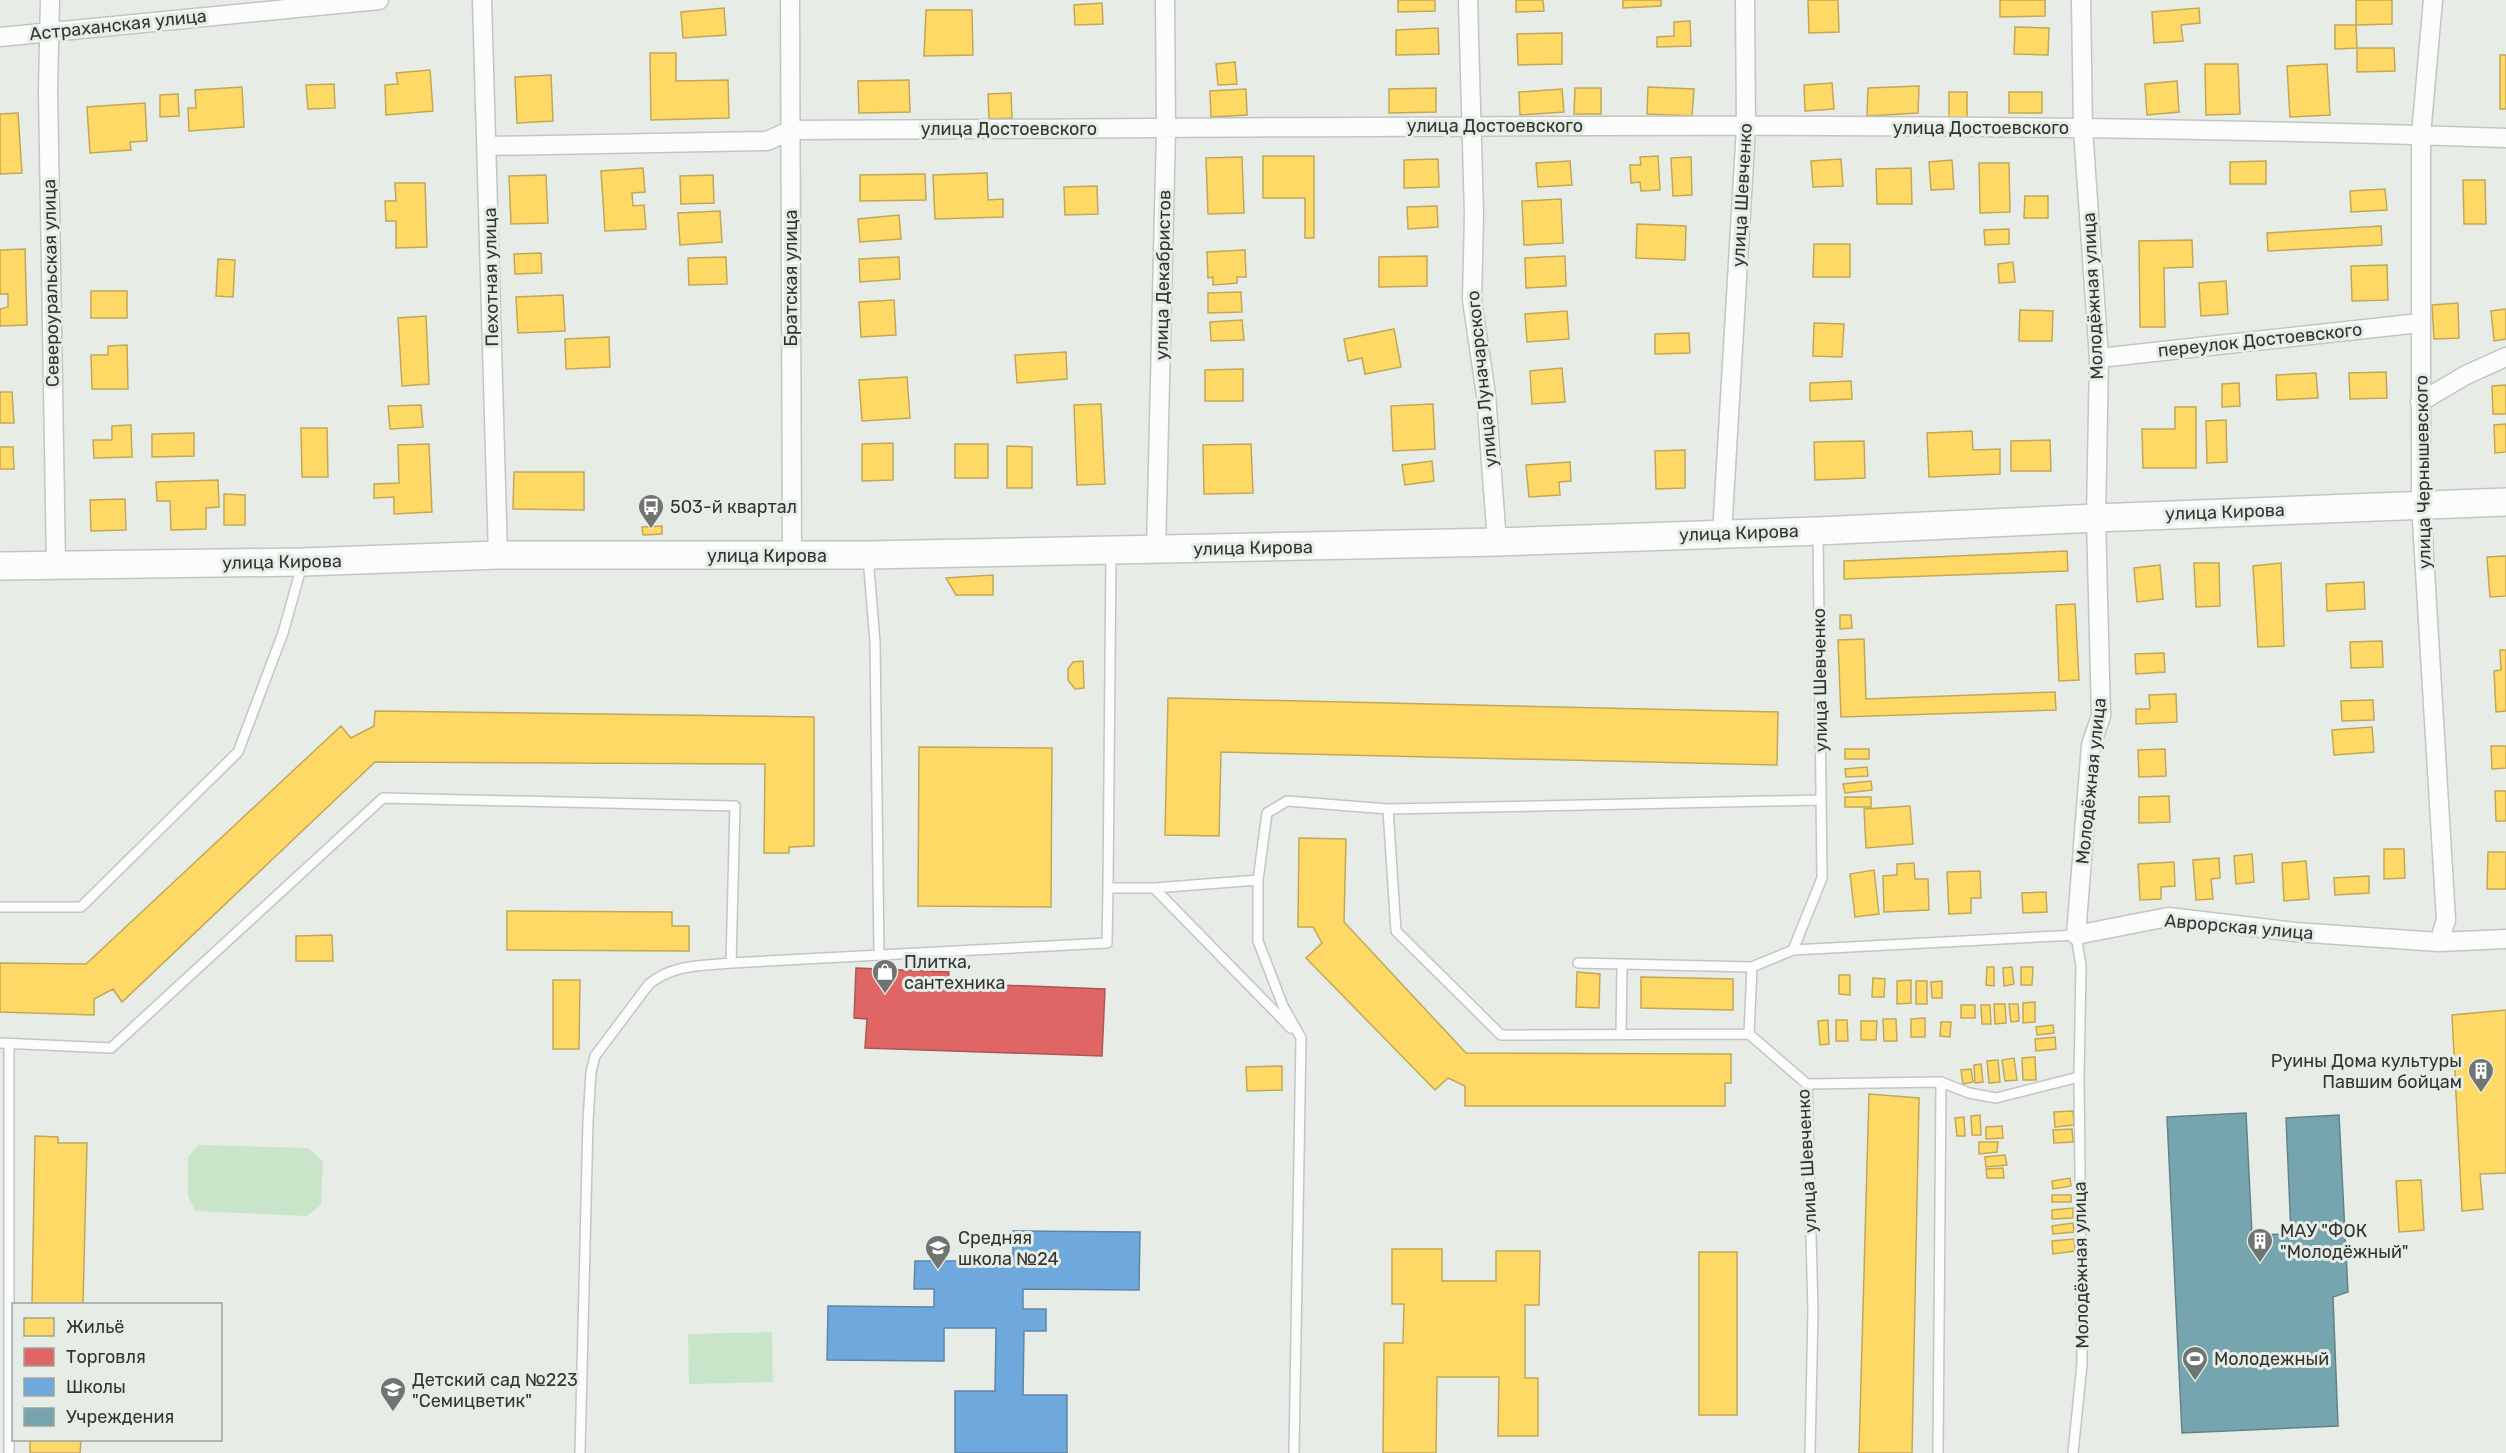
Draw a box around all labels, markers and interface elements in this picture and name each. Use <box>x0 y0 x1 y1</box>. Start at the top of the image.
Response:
street label: Астраханская улица <box>28 5 208 45</box>
street label: улица Достоевского <box>1407 115 1583 137</box>
street label: улица Достоевского <box>1893 117 2069 139</box>
street label: улица Достоевского <box>921 118 1097 140</box>
street label: улица Шевченко <box>1727 122 1757 268</box>
street label: Североуральская улица <box>38 179 64 387</box>
street label: улица Декабристов <box>1151 190 1175 360</box>
street label: Пехотная улица <box>479 207 503 347</box>
street label: Братская улица <box>780 210 802 346</box>
street label: Молодёжная улица <box>2078 212 2108 380</box>
street label: улица Луначарского <box>1462 290 1502 468</box>
street label: переулок Достоевского <box>2157 318 2363 362</box>
street label: улица Чернышевского <box>2410 375 2436 569</box>
bus stop icon: 503-й квартал <box>636 492 666 530</box>
place label: 503-й квартал <box>670 496 797 518</box>
street label: улица Кирова <box>2165 499 2285 525</box>
street label: улица Кирова <box>1679 520 1799 546</box>
street label: улица Кирова <box>1193 536 1313 560</box>
street label: улица Кирова <box>707 545 827 567</box>
street label: улица Кирова <box>222 550 342 574</box>
street label: улица Шевченко <box>1808 608 1832 752</box>
street label: Молодёжная улица <box>2071 697 2111 865</box>
street label: Аврорская улица <box>2164 910 2314 944</box>
place label: Плитка, сантехника <box>904 951 1005 994</box>
shop icon: Плитка, сантехника <box>870 957 900 995</box>
place label: Руины Дома культуры Павшим бойцам <box>2271 1050 2462 1093</box>
building icon: Руины Дома культуры Павшим бойцам <box>2466 1056 2496 1094</box>
street label: улица Шевченко <box>1792 1088 1822 1234</box>
street label: Молодёжная улица <box>2069 1181 2093 1349</box>
place label: МАУ "ФОК "Молодёжный" <box>2280 1220 2409 1263</box>
building icon: МАУ "ФОК "Молодёжный" <box>2245 1226 2275 1264</box>
place label: Средняя школа №24 <box>958 1227 1059 1270</box>
school or university icon: Средняя школа №24 <box>923 1233 953 1271</box>
legend <box>12 1303 222 1441</box>
text: Жильё <box>66 1316 124 1338</box>
sports icon: Молодежный <box>2180 1344 2210 1382</box>
text: Торговля <box>66 1346 146 1368</box>
place label: Молодежный <box>2214 1348 2329 1370</box>
place label: Детский сад №223 "Семицветик" <box>412 1369 578 1412</box>
school or university icon: Детский сад №223 "Семицветик" <box>378 1375 408 1413</box>
text: Школы <box>66 1376 126 1398</box>
text: Учреждения <box>66 1406 174 1428</box>

